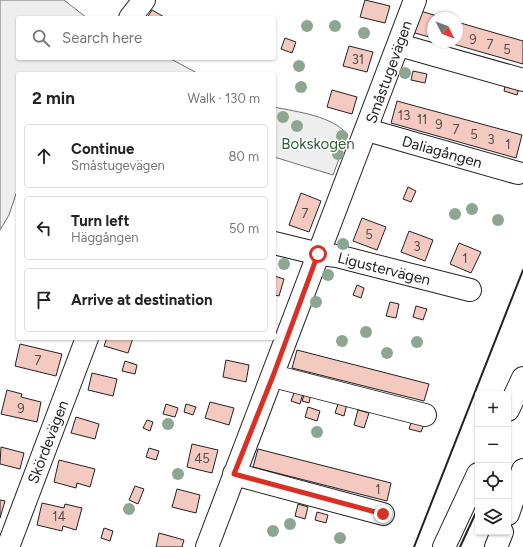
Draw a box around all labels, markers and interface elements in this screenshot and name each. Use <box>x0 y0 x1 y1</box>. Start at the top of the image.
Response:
north arrow <box>427 12 463 48</box>
search box <box>16 16 276 60</box>
street label: Småstugevägen <box>362 18 416 126</box>
icon: search <box>30 27 52 49</box>
text: Search here <box>62 29 142 47</box>
house number: 9 <box>469 32 477 47</box>
house number: 7 <box>487 37 494 52</box>
house number: 5 <box>503 42 511 57</box>
house number: 31 <box>352 52 364 67</box>
text: 2 min <box>32 88 75 108</box>
text: Walk · 130 m <box>187 91 260 106</box>
house number: 13 <box>398 108 410 123</box>
house number: 11 <box>417 112 427 127</box>
house number: 9 <box>435 117 443 132</box>
house number: 7 <box>453 122 460 137</box>
house number: 5 <box>470 127 478 142</box>
street label: Daliagången <box>400 132 484 172</box>
house number: 3 <box>487 132 495 147</box>
park label: Bokskogen <box>281 135 355 153</box>
house number: 1 <box>505 137 511 152</box>
text: Continue <box>71 140 134 158</box>
icon: ahead <box>33 145 55 167</box>
text: 80 m <box>228 149 259 164</box>
text: Småstugevägen <box>71 158 165 173</box>
house number: 7 <box>302 206 309 221</box>
text: Turn left <box>71 212 129 230</box>
icon: left <box>33 217 55 239</box>
text: 50 m <box>229 221 259 236</box>
house number: 5 <box>365 227 373 242</box>
text: Häggången <box>71 230 139 245</box>
house number: 3 <box>413 239 421 254</box>
route start <box>309 245 327 263</box>
street label: Ligustervägen <box>336 249 432 289</box>
house number: 1 <box>462 251 468 266</box>
icon: arrive <box>33 289 55 311</box>
text: Arrive at destination <box>71 291 212 309</box>
house number: 7 <box>35 353 42 368</box>
map controls <box>475 391 511 535</box>
button: + <box>475 391 511 427</box>
street label: Skördevägen <box>24 398 72 486</box>
house number: 9 <box>17 401 25 416</box>
button: − <box>475 427 511 463</box>
house number: 45 <box>194 451 210 466</box>
button: locate <box>475 463 511 499</box>
house number: 1 <box>375 482 381 497</box>
button: layers <box>475 499 511 535</box>
route end <box>374 505 392 523</box>
house number: 14 <box>52 509 66 524</box>

